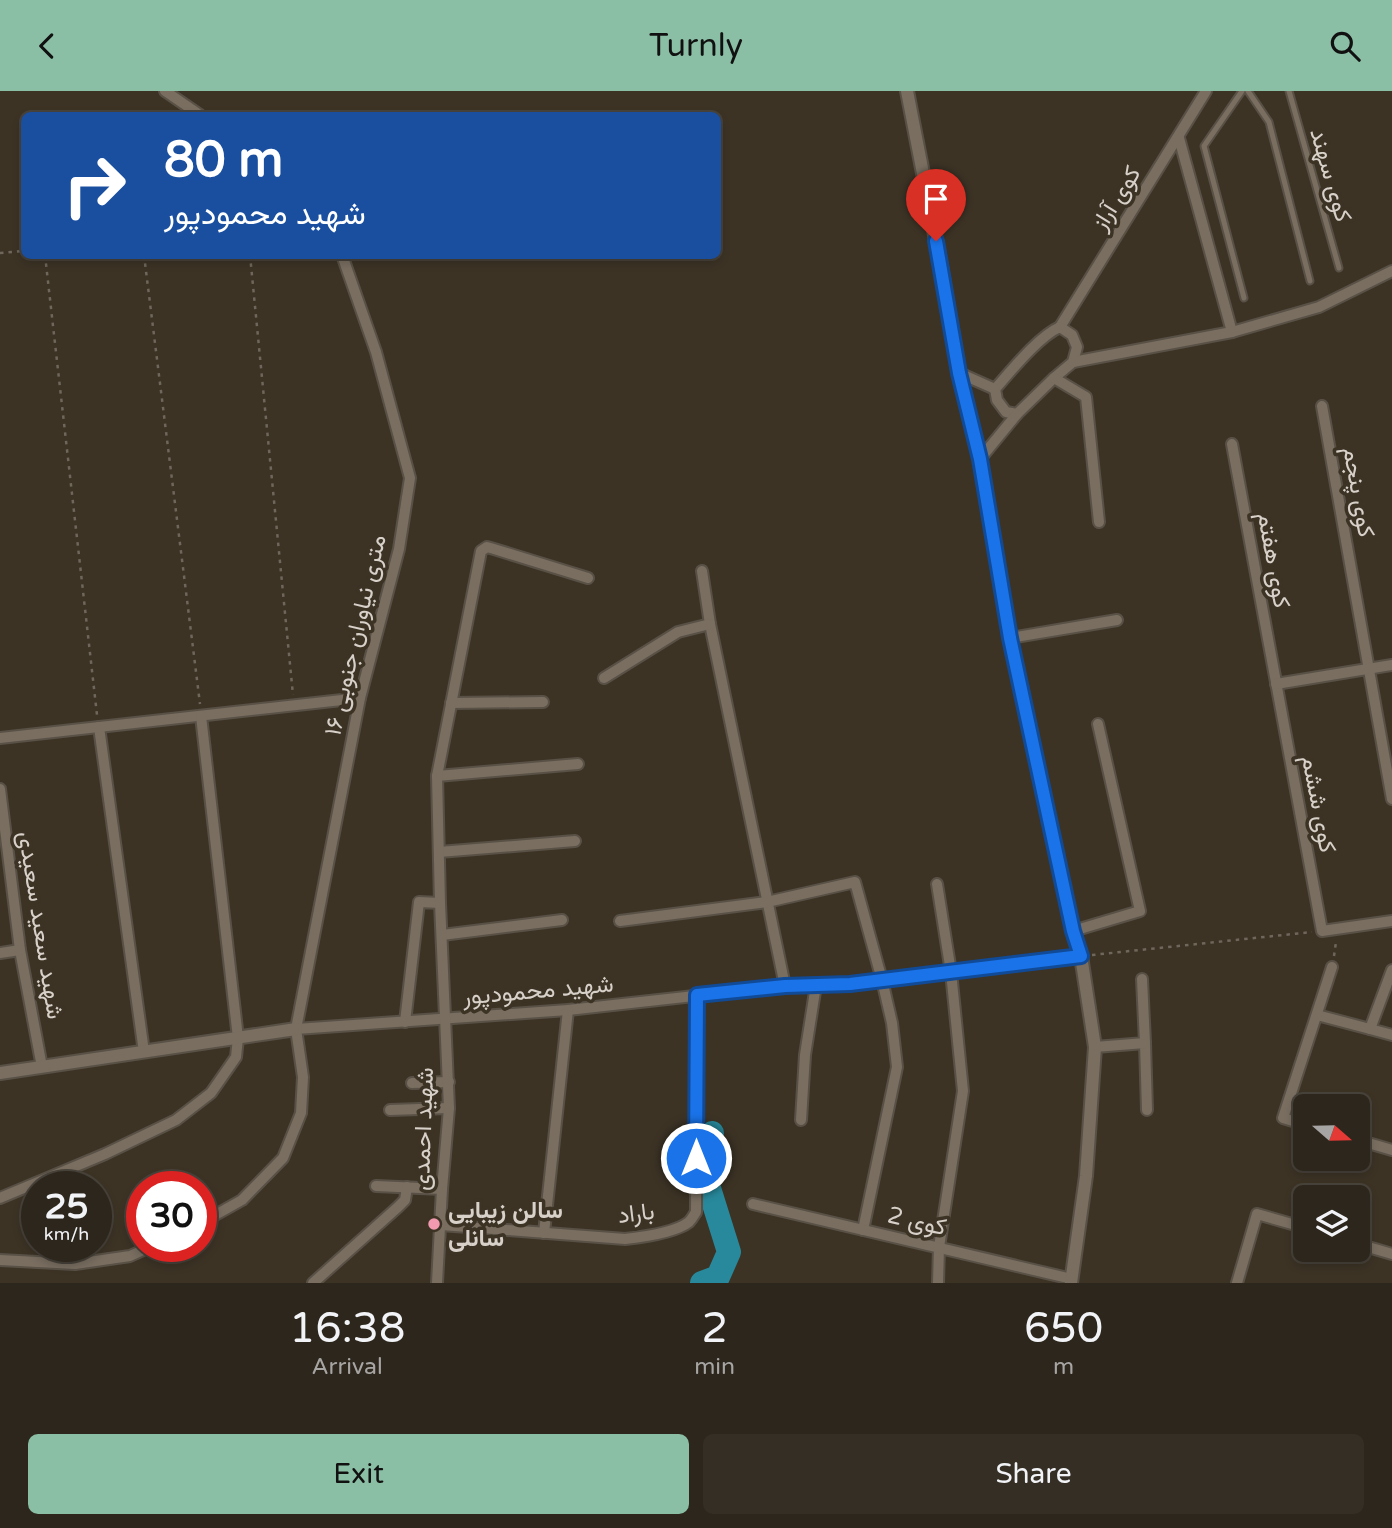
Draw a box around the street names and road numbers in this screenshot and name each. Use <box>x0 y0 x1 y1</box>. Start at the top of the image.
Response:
street label: کوی سهند <box>1303 125 1358 225</box>
street label: کوی آراز <box>1085 161 1147 237</box>
street label: کوی پنجم <box>1335 444 1381 540</box>
street label: کوی هفتم <box>1250 510 1296 611</box>
street label: ۱۶ متری نیاوران جنوبی <box>318 532 393 739</box>
street label: کوی ششم <box>1294 753 1342 856</box>
street label: شهید سعید سعیدی <box>11 829 70 1021</box>
street label: شهید محمودپور <box>460 969 615 1013</box>
street label: شهید احمدی <box>407 1067 440 1191</box>
street label: باراد <box>616 1197 656 1230</box>
street label: کوی 2 <box>885 1201 949 1242</box>

